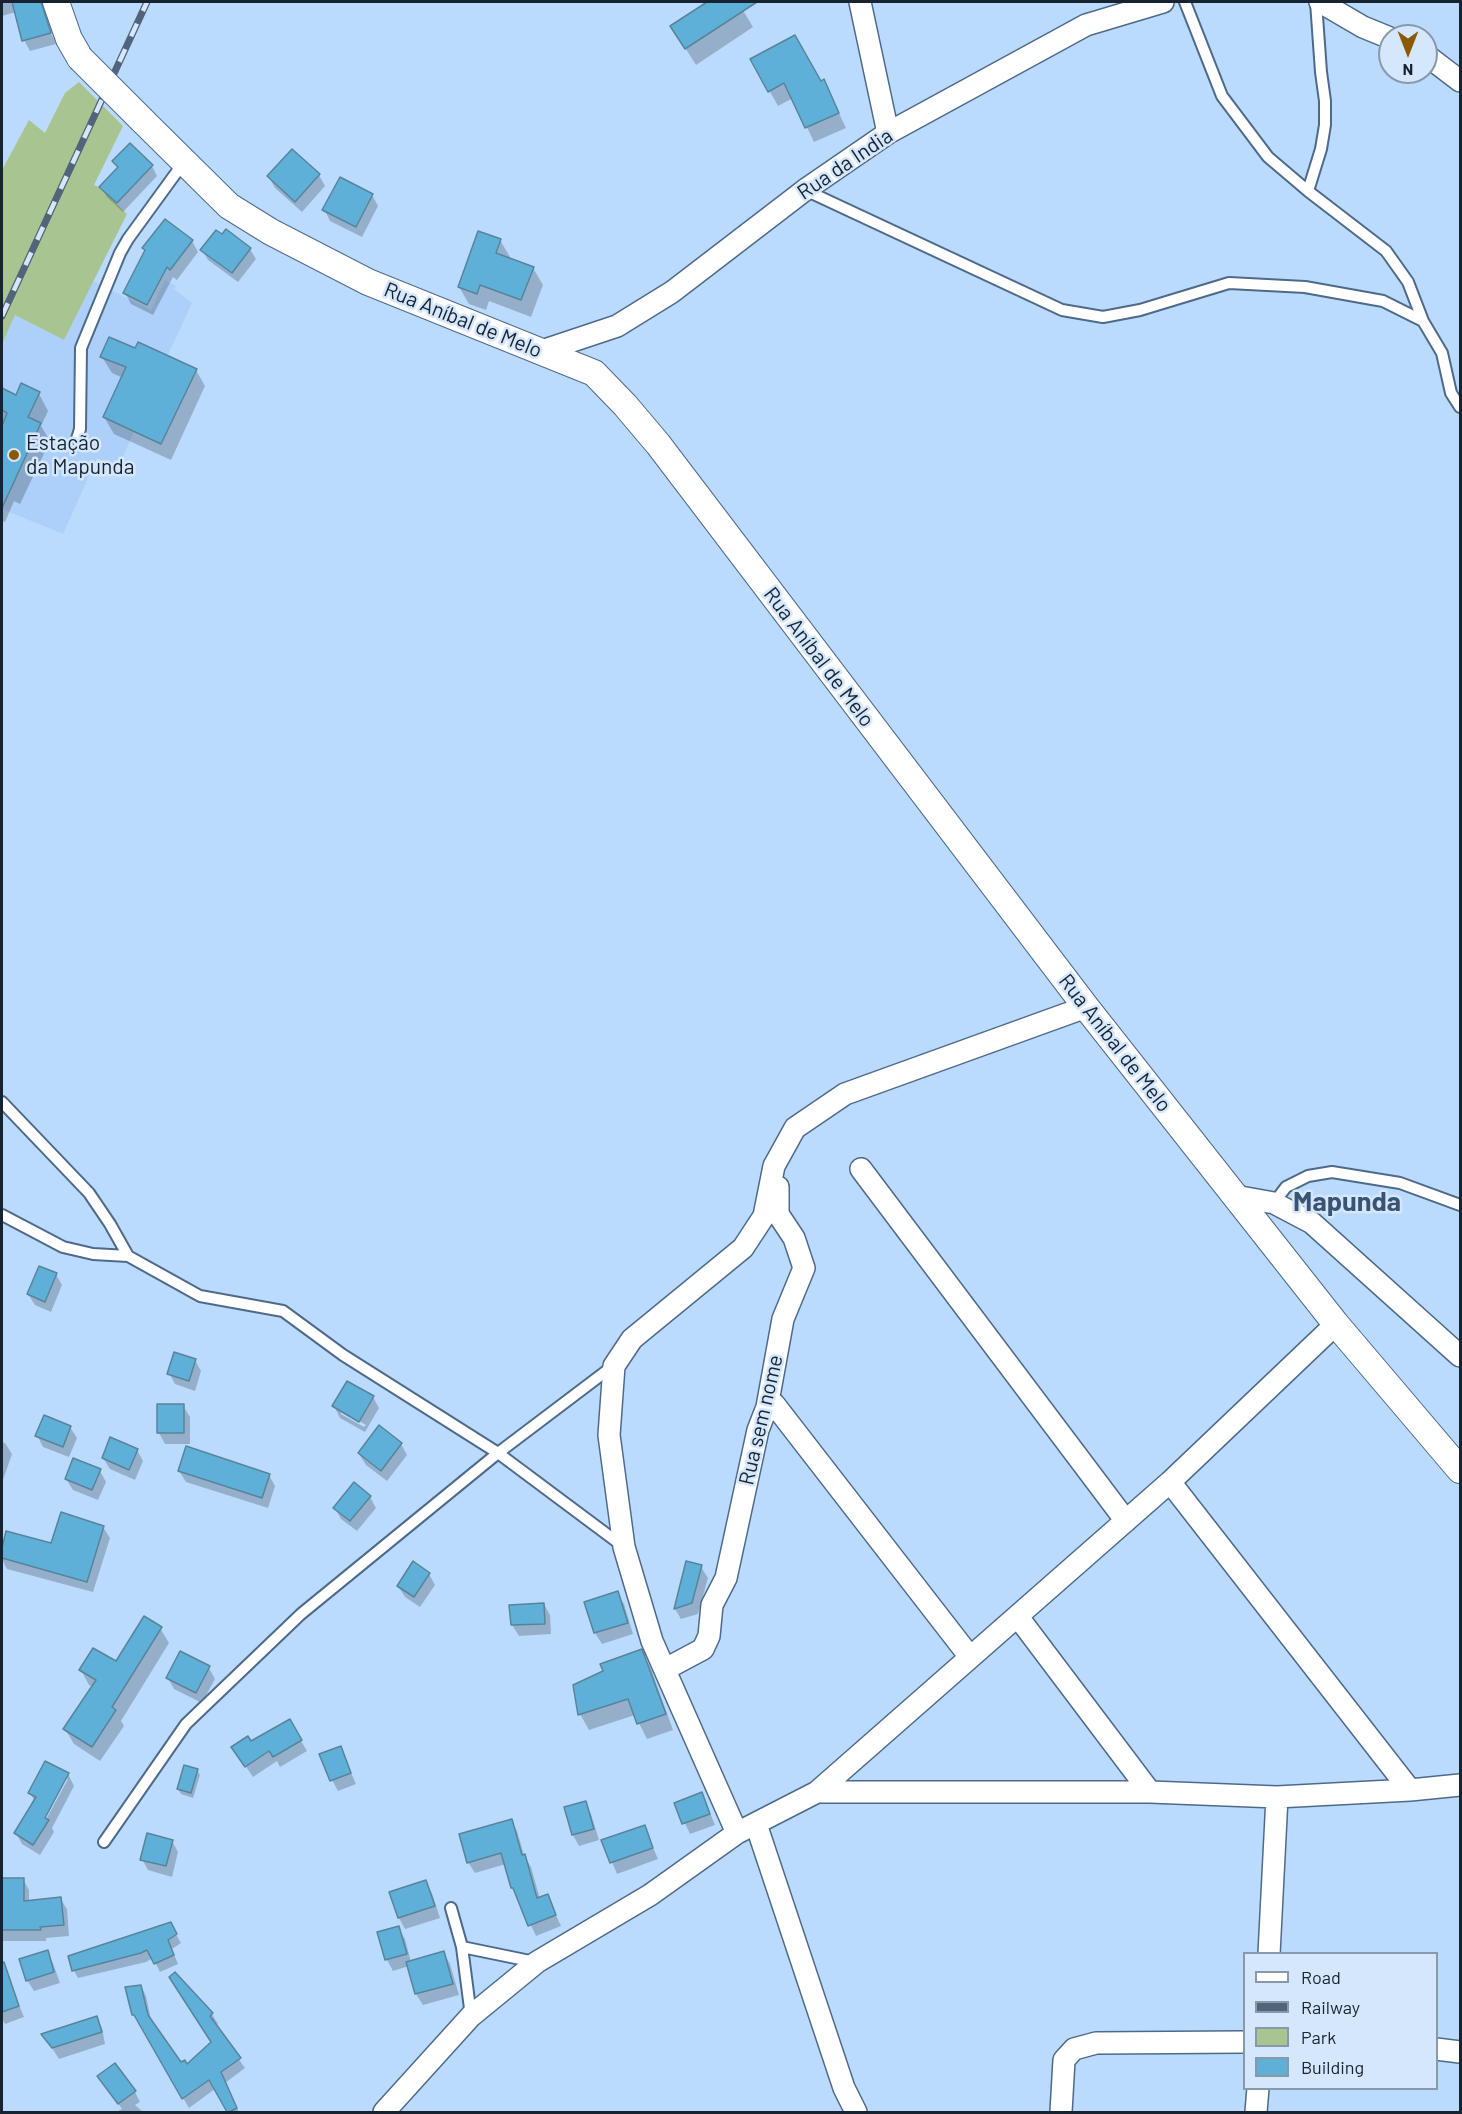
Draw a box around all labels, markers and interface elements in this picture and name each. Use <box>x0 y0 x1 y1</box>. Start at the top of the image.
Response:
north arrow <box>1378 24 1438 84</box>
text: N <box>1403 61 1413 80</box>
street label: Rua da India <box>793 123 897 205</box>
street label: Rua Aníbal de Melo <box>380 277 546 363</box>
place label: Estação da Mapunda <box>26 430 134 480</box>
marker: Estação da Mapunda <box>7 448 21 462</box>
street label: Rua Aníbal de Melo <box>758 582 880 732</box>
street label: Rua Aníbal de Melo <box>1053 969 1177 1117</box>
district label: Mapunda <box>1293 1186 1401 1218</box>
street label: Rua sem nome <box>734 1352 788 1488</box>
legend <box>1243 1952 1438 2090</box>
text: Road <box>1301 1966 1341 1988</box>
text: Railway <box>1301 1996 1360 2018</box>
text: Park <box>1301 2026 1336 2048</box>
text: Building <box>1301 2056 1364 2078</box>

